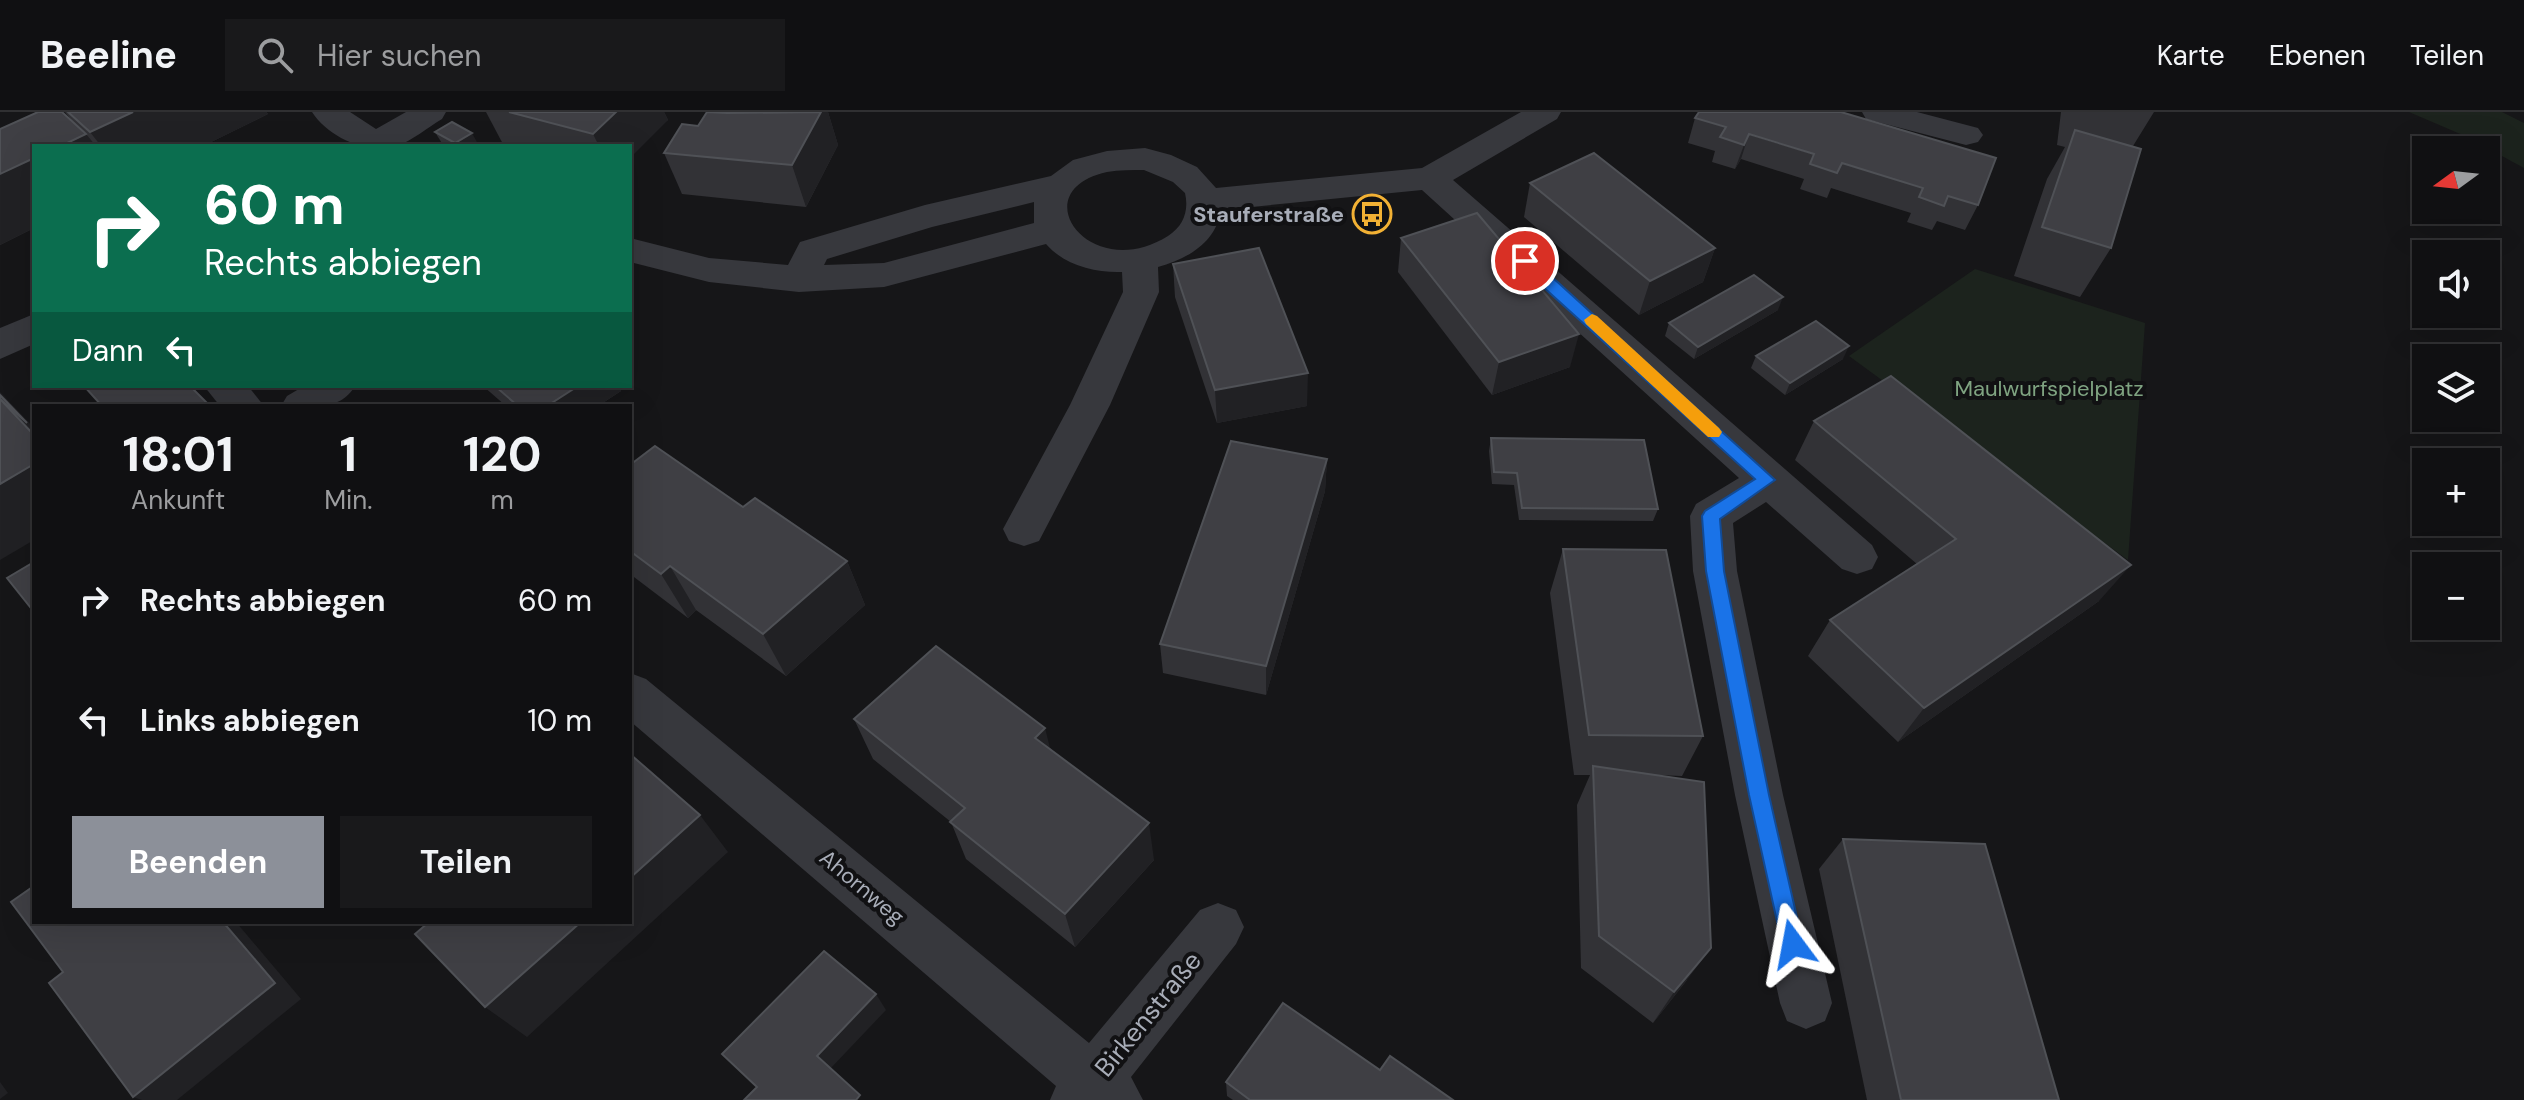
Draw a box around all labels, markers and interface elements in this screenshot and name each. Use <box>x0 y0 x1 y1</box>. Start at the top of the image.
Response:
search box <box>225 19 785 91</box>
text: Beeline <box>40 30 177 80</box>
icon: search <box>253 33 297 77</box>
text: Hier suchen <box>317 36 482 75</box>
text: Karte <box>2157 37 2225 74</box>
text: Ebenen <box>2269 37 2366 74</box>
text: Teilen <box>2410 37 2484 74</box>
north arrow <box>2412 136 2500 224</box>
map controls <box>2412 136 2500 640</box>
text: 60 m <box>204 168 345 241</box>
icon: right <box>72 176 176 280</box>
bus stop icon: Stauferstraße <box>1351 193 1393 235</box>
place label: Stauferstraße <box>1193 200 1344 229</box>
pin <box>1491 227 1559 295</box>
text: Rechts abbiegen <box>204 239 482 286</box>
icon: arrive <box>1503 239 1547 283</box>
button: sound <box>2412 240 2500 328</box>
icon: left <box>159 328 203 372</box>
text: Dann <box>72 331 143 370</box>
button: layers <box>2412 344 2500 432</box>
park label: Maulwurfspielplatz <box>1954 374 2144 403</box>
text: 18:01 <box>122 423 234 486</box>
text: 1 <box>340 423 357 486</box>
text: 120 <box>463 423 542 486</box>
button: + <box>2412 448 2500 536</box>
text: Ankunft <box>131 483 225 517</box>
text: Min. <box>324 483 372 517</box>
text: m <box>491 483 514 517</box>
button: − <box>2412 552 2500 640</box>
icon: right <box>72 578 116 622</box>
text: Rechts abbiegen <box>140 581 385 620</box>
text: 60 m <box>518 581 592 620</box>
icon: left <box>72 698 116 742</box>
text: Links abbiegen <box>140 701 360 740</box>
text: 10 m <box>527 701 592 740</box>
button: Beenden <box>72 816 324 908</box>
button: Teilen <box>340 816 592 908</box>
street label: Ahornweg <box>814 843 910 931</box>
position arrow <box>1751 902 1835 986</box>
street label: Birkenstraße <box>1087 944 1209 1084</box>

